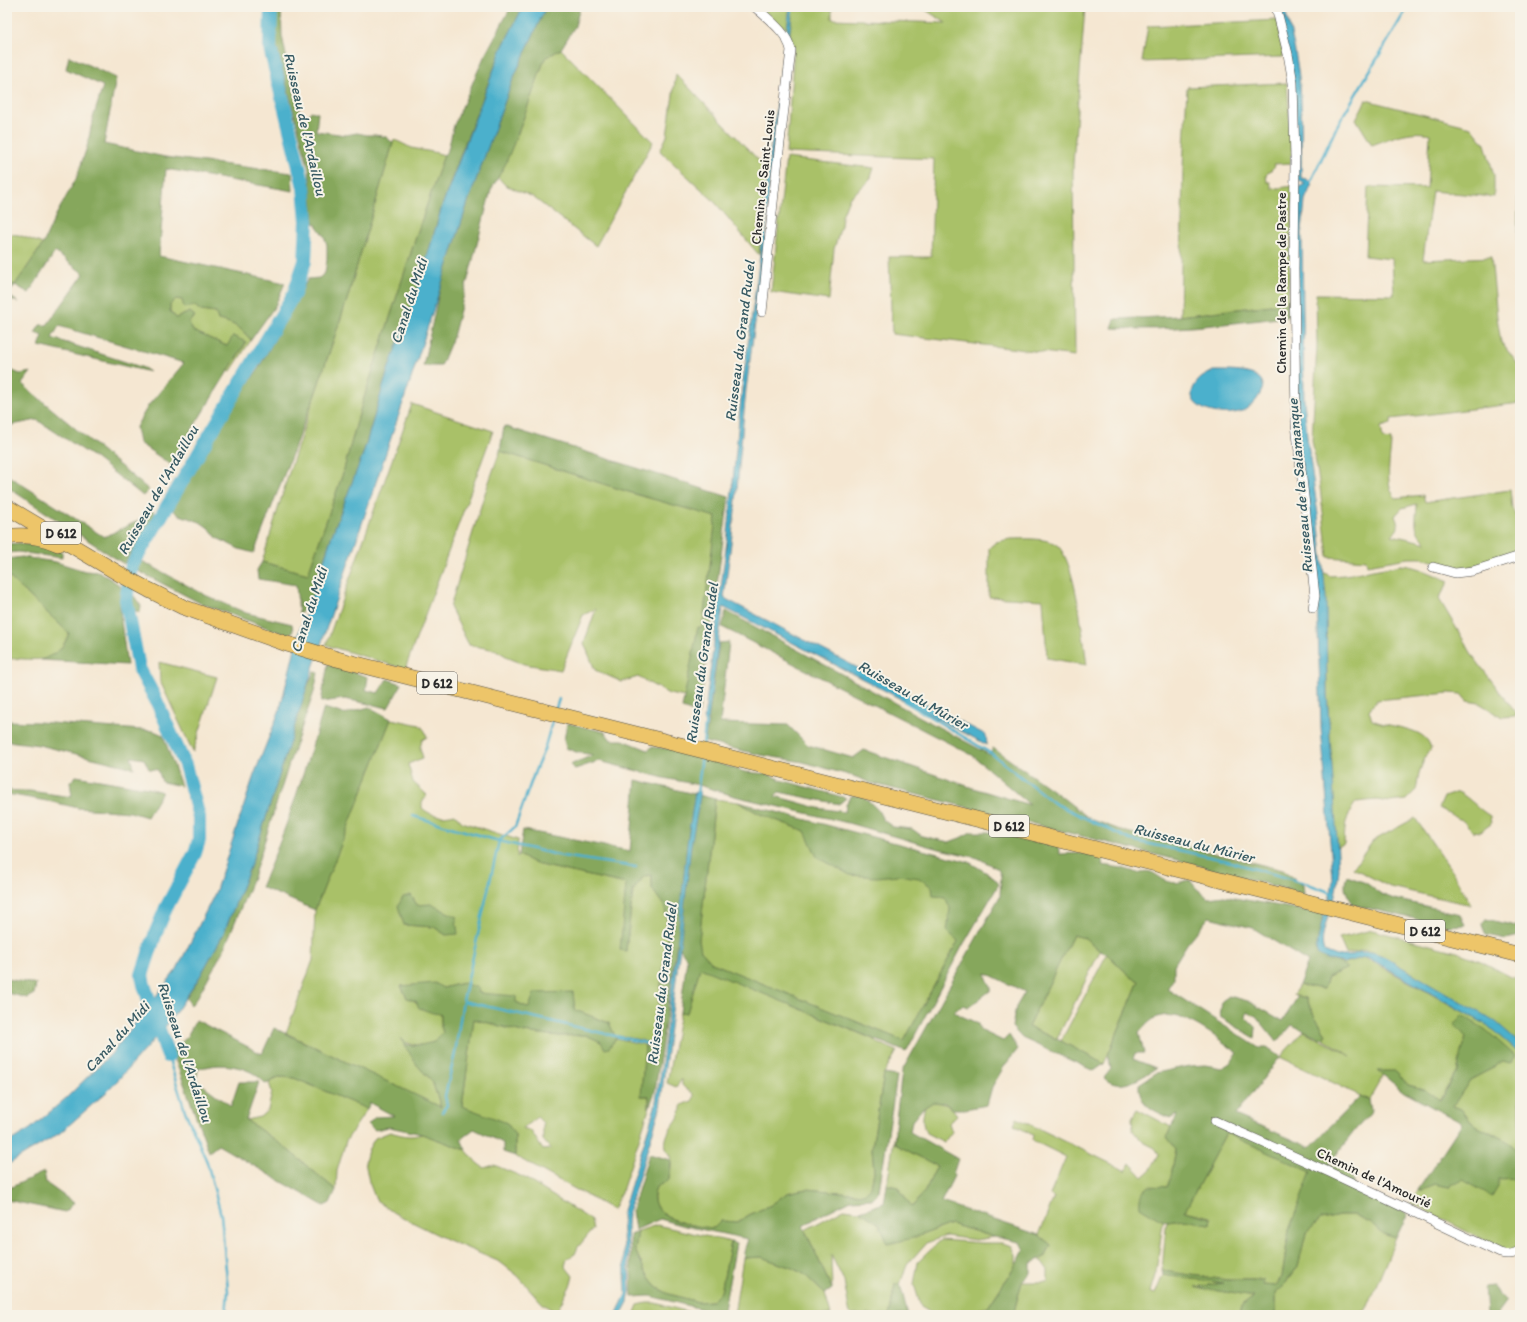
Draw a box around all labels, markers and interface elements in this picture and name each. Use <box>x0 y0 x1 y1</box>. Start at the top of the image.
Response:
water label: Ruisseau de l'Ardaillou <box>280 51 330 198</box>
street label: Chemin de Saint-Louis <box>747 109 779 245</box>
street label: Chemin de la Rampe de Pastre <box>1273 192 1290 374</box>
water label: Canal du Midi <box>387 254 432 346</box>
water label: Ruisseau du Grand Rudel <box>721 258 759 422</box>
water label: Ruisseau de la Salamanque <box>1283 397 1317 574</box>
water label: Ruisseau de l'Ardaillou <box>114 421 203 558</box>
road number: D 612 <box>41 522 81 544</box>
water label: Canal du Midi <box>287 563 332 655</box>
water label: Ruisseau du Grand Rudel <box>682 580 722 744</box>
water label: Ruisseau du Mûrier <box>855 656 973 735</box>
road number: D 612 <box>417 672 457 694</box>
road number: D 612 <box>989 815 1029 837</box>
water label: Ruisseau du Mûrier <box>1132 819 1258 867</box>
water label: Ruisseau du Grand Rudel <box>643 901 681 1065</box>
road number: D 612 <box>1405 920 1445 942</box>
water label: Ruisseau de l'Ardaillou <box>154 980 216 1125</box>
water label: Canal du Midi <box>81 996 155 1076</box>
street label: Chemin de l'Amourié <box>1314 1144 1434 1212</box>

